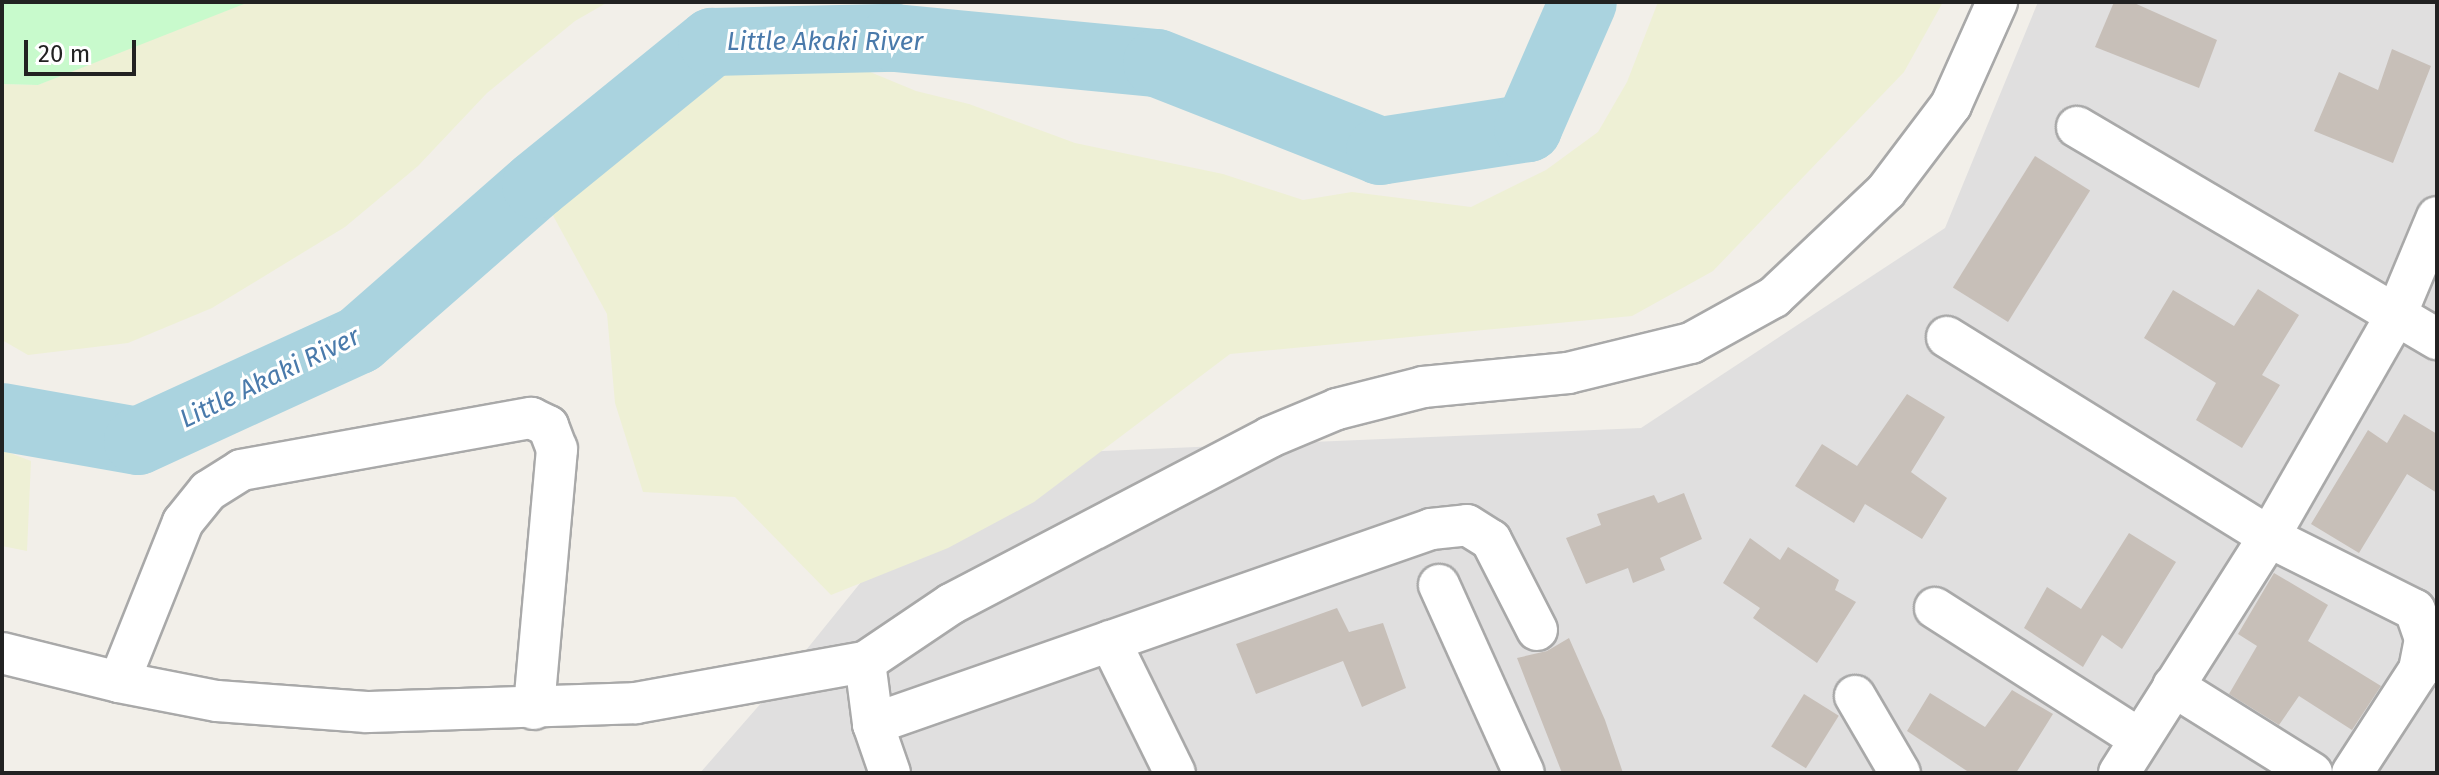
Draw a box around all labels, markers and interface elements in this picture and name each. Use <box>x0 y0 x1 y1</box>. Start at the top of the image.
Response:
scale bar <box>28 24 140 74</box>
water label: Little Akaki River <box>727 26 923 58</box>
text: 20 m <box>38 40 90 68</box>
water label: Little Akaki River <box>175 321 365 435</box>

